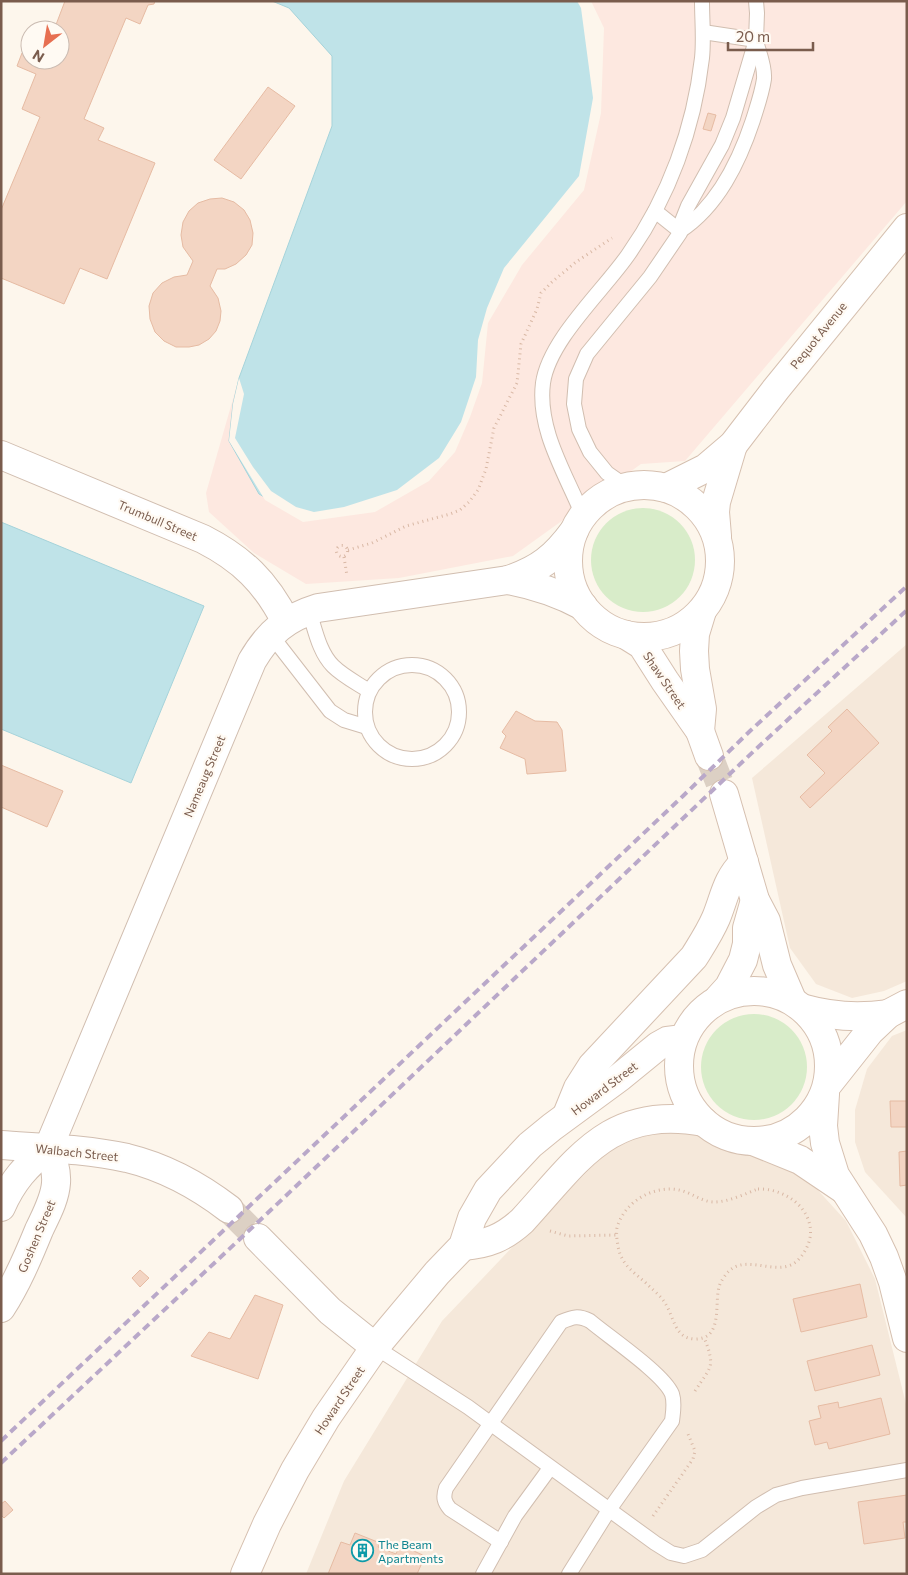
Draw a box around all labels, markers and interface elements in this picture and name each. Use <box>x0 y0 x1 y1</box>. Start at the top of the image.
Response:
north arrow <box>20 20 70 70</box>
scale bar <box>728 20 813 52</box>
text: 20 m <box>736 27 770 45</box>
text: N <box>29 47 47 67</box>
street label: Pequot Avenue <box>787 299 849 371</box>
street label: Trumbull Street <box>116 497 200 543</box>
street label: Shaw Street <box>641 649 689 711</box>
street label: Nameaug Street <box>180 733 228 819</box>
street label: Howard Street <box>568 1058 640 1117</box>
street label: Walbach Street <box>35 1141 119 1163</box>
street label: Goshen Street <box>14 1197 58 1274</box>
street label: Howard Street <box>311 1363 367 1437</box>
place label: The Beam Apartments <box>378 1537 443 1565</box>
building icon: The Beam Apartments <box>350 1539 374 1563</box>

